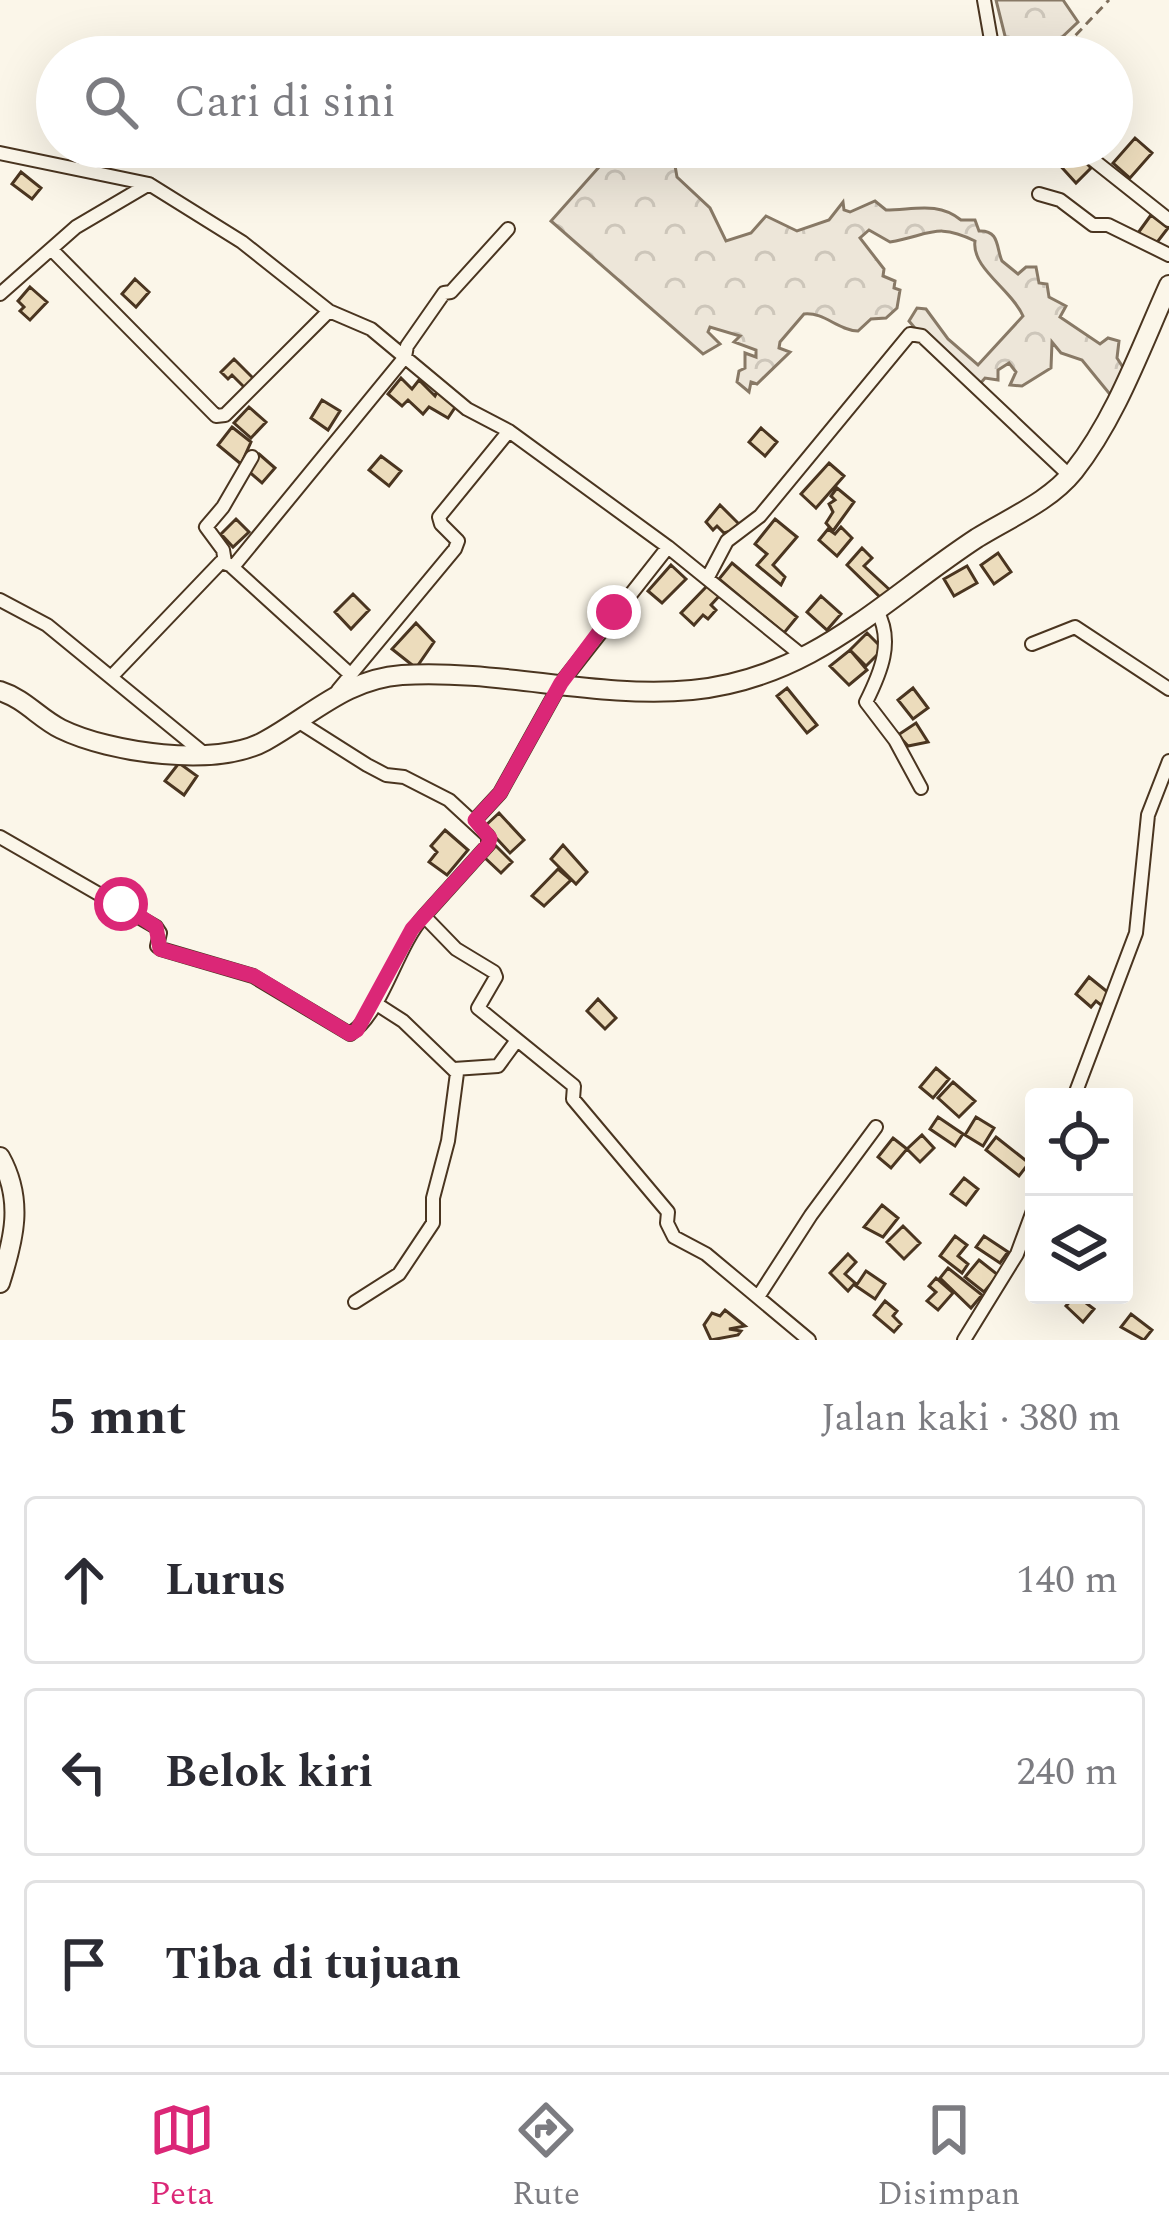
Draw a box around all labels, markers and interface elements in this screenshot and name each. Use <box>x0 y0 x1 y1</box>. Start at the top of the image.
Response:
search box <box>36 36 1133 168</box>
text: Cari di sini <box>174 68 396 137</box>
icon: search <box>78 69 144 135</box>
route end <box>587 585 641 639</box>
route start <box>94 877 148 931</box>
map controls <box>1025 1088 1133 1304</box>
button: locate <box>1025 1088 1133 1196</box>
button: layers <box>1025 1196 1133 1304</box>
text: 5 mnt <box>48 1379 187 1457</box>
text: Jalan kaki · 380 m <box>821 1389 1121 1448</box>
text: Lurus <box>165 1546 286 1615</box>
icon: ahead <box>51 1547 117 1613</box>
text: 140 m <box>1016 1551 1118 1610</box>
text: Belok kiri <box>165 1738 373 1807</box>
icon: left <box>51 1739 117 1805</box>
text: 240 m <box>1016 1743 1118 1802</box>
text: Tiba di tujuan <box>165 1930 461 1999</box>
icon: arrive <box>51 1931 117 1997</box>
tab: Peta <box>149 2097 215 2219</box>
tab: Rute <box>512 2097 580 2219</box>
tab: Disimpan <box>877 2097 1020 2219</box>

